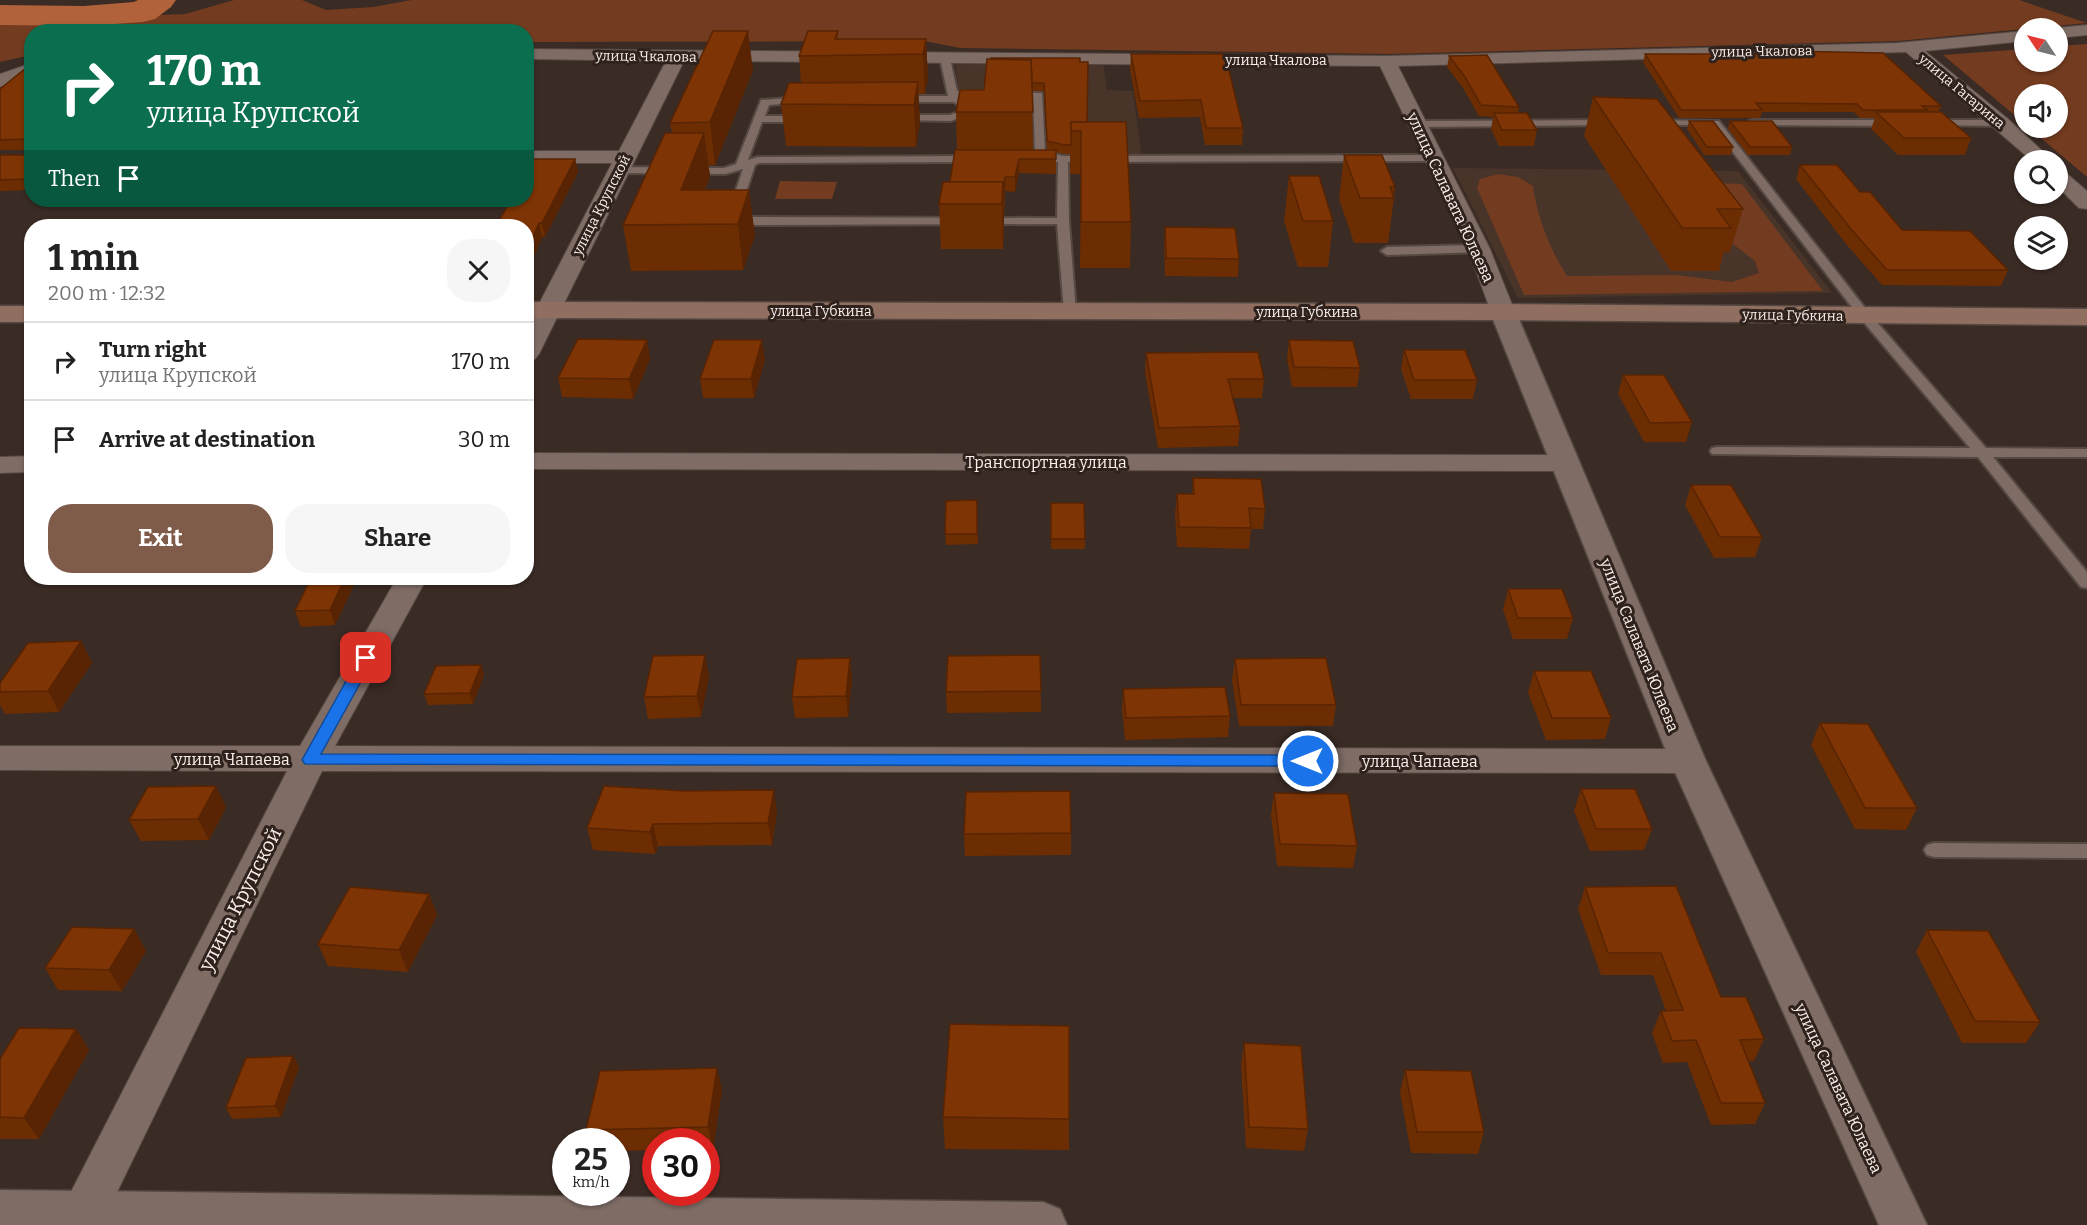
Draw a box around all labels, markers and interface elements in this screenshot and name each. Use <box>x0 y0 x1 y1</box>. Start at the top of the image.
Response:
north arrow <box>2014 18 2068 72</box>
map controls <box>2014 18 2068 270</box>
street label: улица Чкалова <box>1710 42 1813 61</box>
text: 170 m <box>147 46 261 96</box>
street label: улица Чкалова <box>594 47 697 66</box>
icon: right <box>48 48 126 126</box>
street label: улица Гагарина <box>1914 50 2008 133</box>
street label: улица Чкалова <box>1224 52 1327 69</box>
button: sound <box>2014 84 2068 138</box>
text: улица Крупской <box>147 97 360 129</box>
street label: улица Салавата Юлаева <box>1402 108 1498 285</box>
button: search <box>2014 150 2068 204</box>
street label: улица Крупской <box>568 152 634 259</box>
icon: arrive <box>112 162 145 195</box>
text: Then <box>48 165 100 192</box>
button: layers <box>2014 216 2068 270</box>
text: 1 min <box>48 236 139 280</box>
button: close <box>447 239 510 302</box>
text: 200 m · 12:32 <box>48 281 165 305</box>
street label: улица Губкина <box>769 303 872 320</box>
street label: улица Губкина <box>1255 304 1358 321</box>
street label: улица Губкина <box>1741 306 1844 325</box>
text: Turn right <box>99 336 207 363</box>
icon: right <box>48 345 81 378</box>
text: 170 m <box>451 348 510 375</box>
text: улица Крупской <box>99 363 257 387</box>
icon: arrive <box>48 423 81 456</box>
text: Arrive at destination <box>99 426 315 453</box>
text: 30 m <box>458 426 510 453</box>
street label: Транспортная улица <box>965 453 1127 472</box>
button: Exit <box>48 504 273 573</box>
button: Share <box>285 504 510 573</box>
street label: улица Салавата Юлаева <box>1596 555 1683 735</box>
pin <box>340 632 391 683</box>
icon: arrive <box>349 641 382 674</box>
position arrow <box>1276 729 1340 793</box>
street label: улица Чапаева <box>173 750 290 769</box>
street label: улица Чапаева <box>1361 752 1478 771</box>
street label: улица Крупской <box>193 823 286 976</box>
street label: улица Салавата Юлаева <box>1790 999 1886 1176</box>
speed limit sign: 30 <box>642 1128 720 1206</box>
text: 25 <box>574 1142 608 1178</box>
text: km/h <box>572 1173 610 1191</box>

